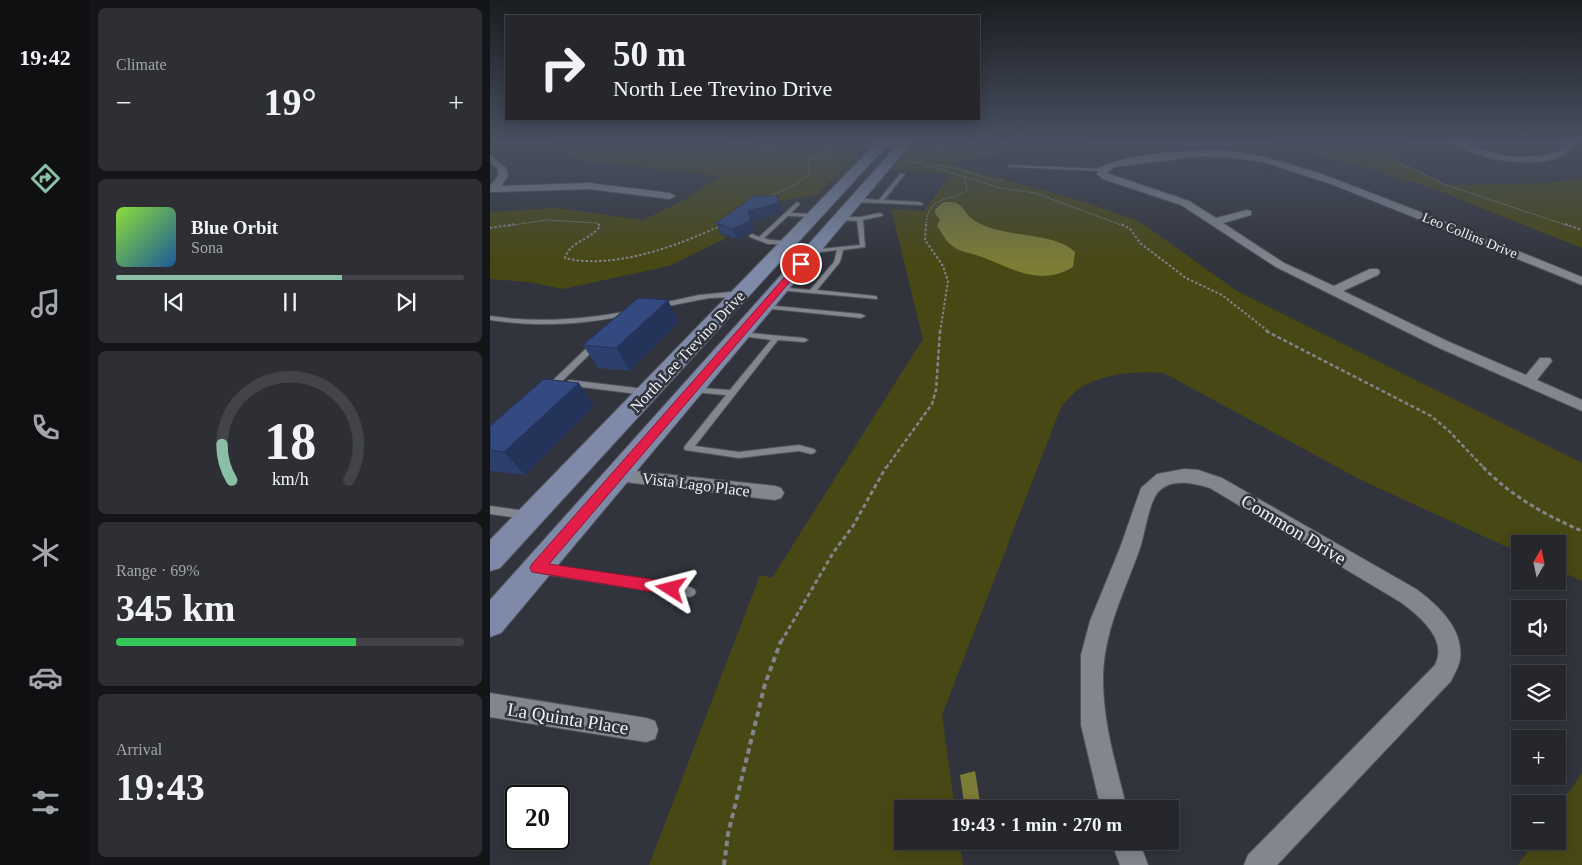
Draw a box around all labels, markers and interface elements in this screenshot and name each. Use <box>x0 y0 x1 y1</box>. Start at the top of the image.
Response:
icon: right <box>530 35 595 100</box>
text: 50 m <box>613 35 686 74</box>
text: 19:42 <box>19 45 71 70</box>
text: Climate <box>116 56 167 73</box>
text: North Lee Trevino Drive <box>613 76 832 101</box>
text: 19° <box>263 81 317 123</box>
text: − <box>116 87 132 118</box>
text: + <box>448 87 464 118</box>
icon: directions <box>28 161 63 196</box>
street label: Leo Collins Drive <box>1420 210 1519 261</box>
text: Blue Orbit <box>191 217 278 238</box>
text: Sona <box>191 239 223 256</box>
pin <box>780 243 822 285</box>
icon: arrive <box>787 250 815 278</box>
icon: music <box>28 286 63 321</box>
street label: North Lee Trevino Drive <box>627 287 748 415</box>
icon: previous <box>160 288 188 316</box>
icon: pause <box>276 288 304 316</box>
icon: next <box>392 288 420 316</box>
icon: phone <box>28 410 63 445</box>
text: 18 <box>264 413 316 470</box>
text: km/h <box>272 469 308 489</box>
street label: Vista Lago Place <box>641 469 751 501</box>
street label: Common Drive <box>1237 490 1350 569</box>
icon: climate <box>28 535 63 570</box>
north arrow <box>1511 535 1566 590</box>
map controls <box>1511 535 1566 850</box>
text: Range · 69% <box>116 562 200 579</box>
position arrow <box>644 562 696 614</box>
text: 345 km <box>116 587 235 629</box>
button: sound <box>1511 600 1566 655</box>
icon: car <box>28 660 63 695</box>
button: layers <box>1511 665 1566 720</box>
street label: La Quinta Place <box>506 699 630 738</box>
button: + <box>1511 730 1566 785</box>
text: Arrival <box>116 741 162 758</box>
text: 19:43 <box>116 766 205 808</box>
icon: filters <box>28 785 63 820</box>
speed limit sign: 20 <box>505 785 570 850</box>
button: − <box>1511 795 1566 850</box>
text: 19:43 · 1 min · 270 m <box>951 814 1122 835</box>

